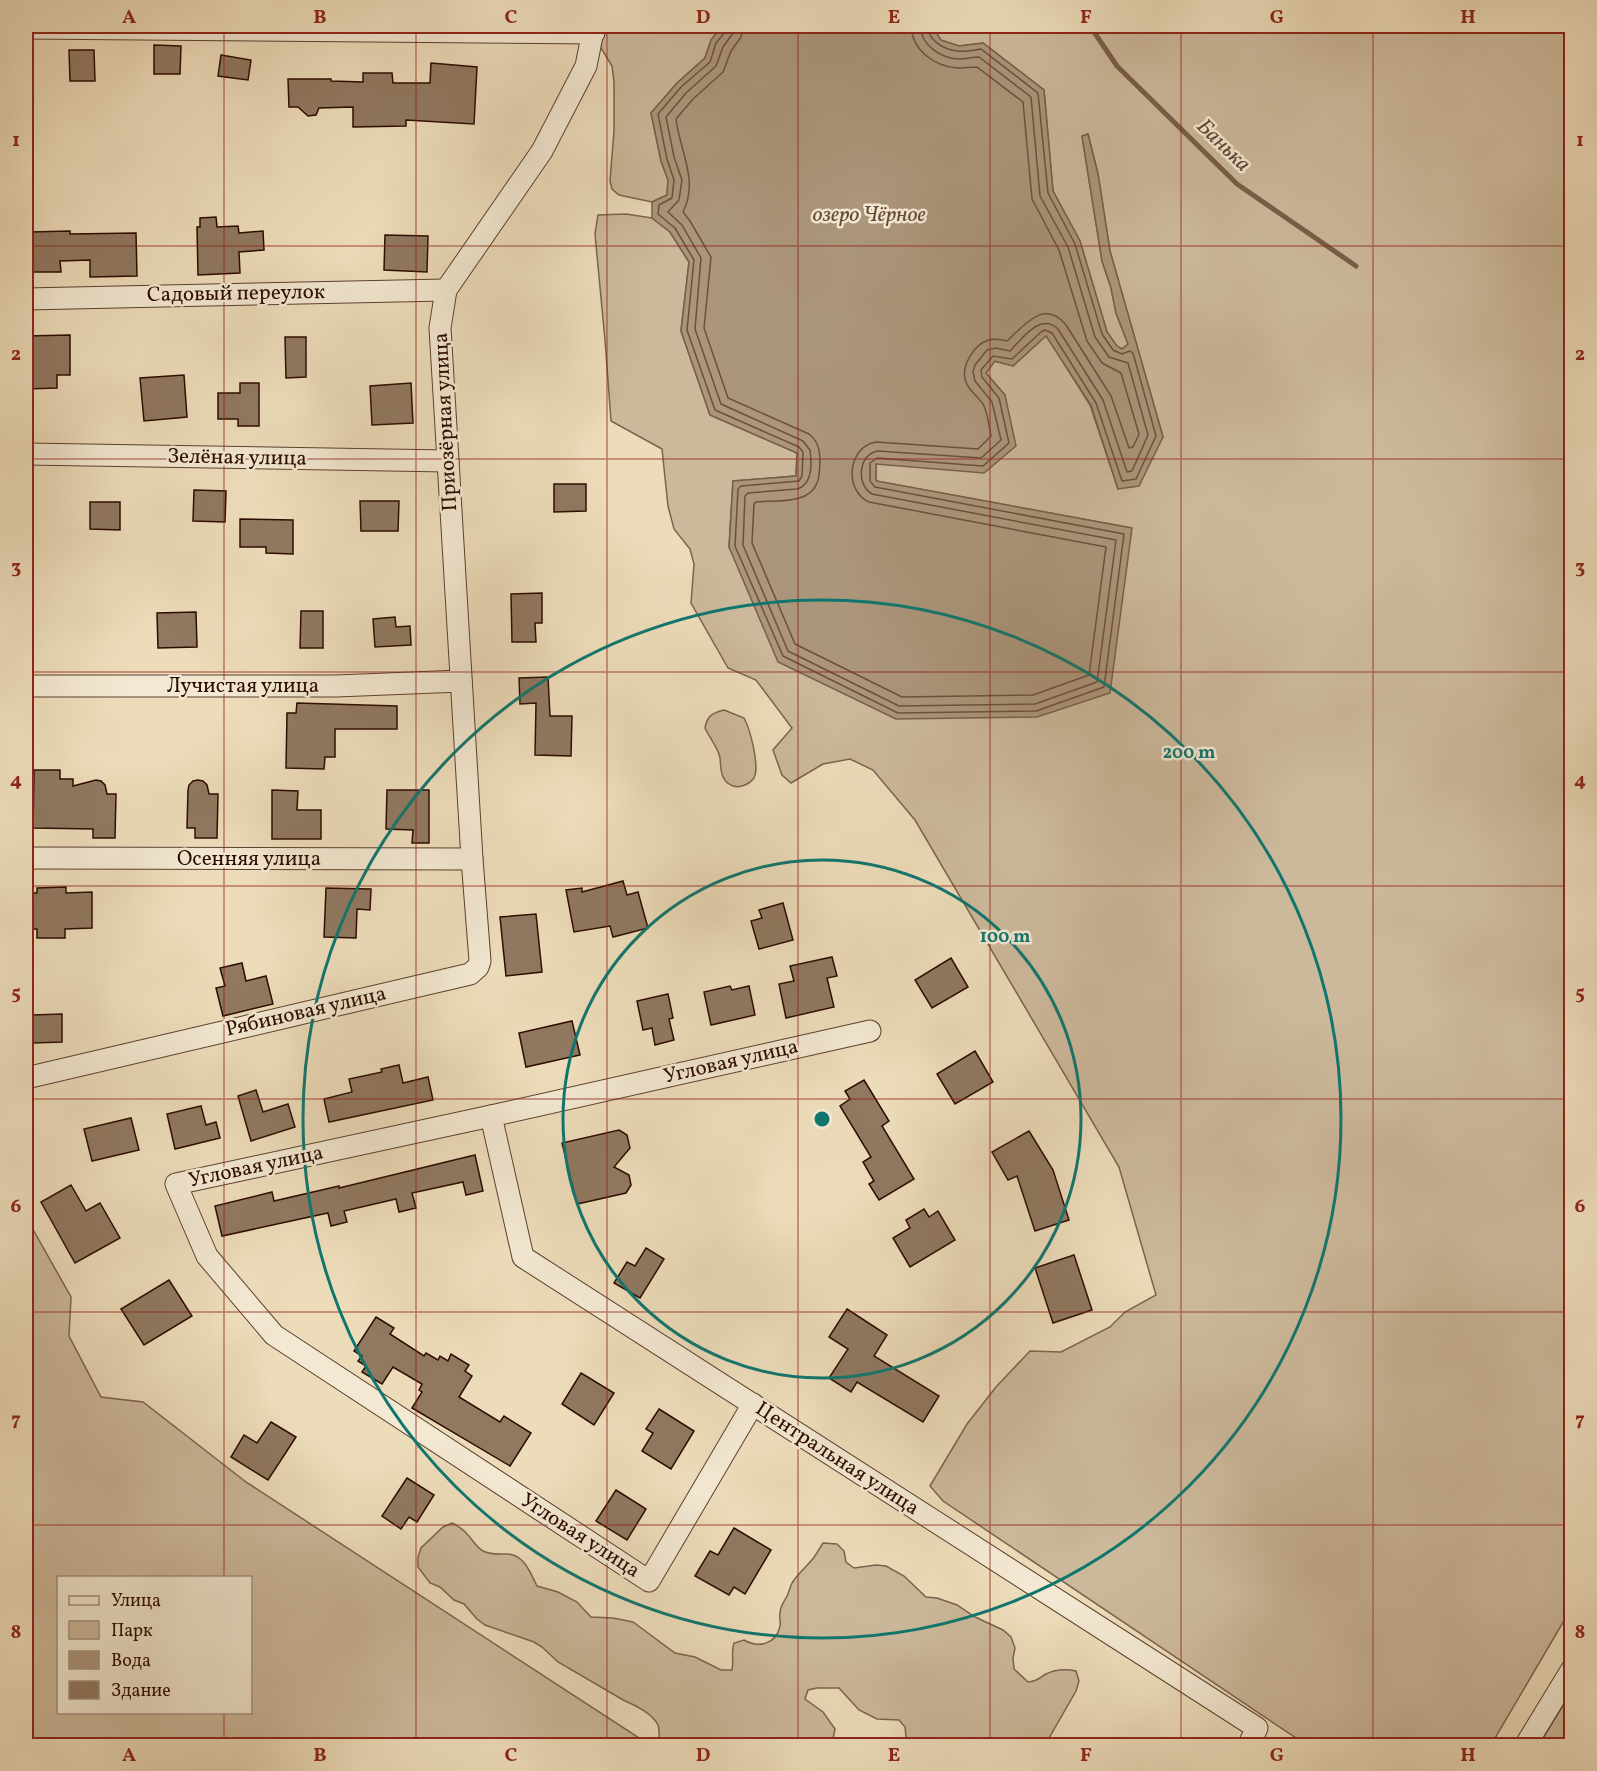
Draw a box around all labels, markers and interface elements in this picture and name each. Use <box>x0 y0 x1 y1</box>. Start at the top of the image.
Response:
text: A <box>122 4 136 32</box>
text: B <box>313 4 327 32</box>
text: C <box>505 4 518 32</box>
text: D <box>696 4 710 32</box>
text: E <box>888 4 900 32</box>
text: F <box>1080 4 1092 32</box>
text: G <box>1270 4 1284 32</box>
text: H <box>1460 4 1476 32</box>
water label: Банька <box>1189 112 1257 180</box>
text: 1 <box>12 127 20 155</box>
text: 1 <box>1576 127 1584 155</box>
water label: озеро Чёрное <box>812 200 926 231</box>
street label: Садовый переулок <box>147 278 325 310</box>
street label: Приозёрная улица <box>427 332 465 512</box>
text: 2 <box>11 341 21 369</box>
text: 2 <box>1575 341 1585 369</box>
street label: Зелёная улица <box>167 442 307 474</box>
text: 3 <box>11 554 21 582</box>
text: 3 <box>1575 554 1585 582</box>
street label: Лучистая улица <box>167 672 319 701</box>
text: 200 m <box>1163 741 1215 766</box>
text: 4 <box>10 767 22 795</box>
text: 4 <box>1574 767 1586 795</box>
street label: Осенняя улица <box>177 845 321 874</box>
text: 100 m <box>980 925 1030 950</box>
street label: Рябиновая улица <box>223 979 389 1045</box>
text: 5 <box>11 980 21 1008</box>
text: 5 <box>1575 980 1585 1008</box>
street label: Угловая улица <box>661 1032 801 1092</box>
centre of rings <box>812 1109 832 1129</box>
street label: Угловая улица <box>186 1139 326 1195</box>
text: 6 <box>11 1193 22 1221</box>
text: 6 <box>1575 1193 1586 1221</box>
street label: Центральная улица <box>749 1395 925 1523</box>
text: 7 <box>11 1406 21 1434</box>
text: 7 <box>1575 1406 1585 1434</box>
street label: Угловая улица <box>514 1486 646 1586</box>
legend <box>57 1576 252 1714</box>
text: Улица <box>111 1589 161 1614</box>
text: 8 <box>11 1619 21 1647</box>
text: Парк <box>111 1619 153 1644</box>
text: 8 <box>1575 1619 1585 1647</box>
text: Вода <box>111 1649 151 1674</box>
text: Здание <box>111 1679 171 1704</box>
text: A <box>122 1742 136 1770</box>
text: B <box>313 1742 327 1770</box>
text: C <box>505 1742 518 1770</box>
text: D <box>696 1742 710 1770</box>
text: E <box>888 1742 900 1770</box>
text: F <box>1080 1742 1092 1770</box>
text: G <box>1270 1742 1284 1770</box>
text: H <box>1460 1742 1476 1770</box>

